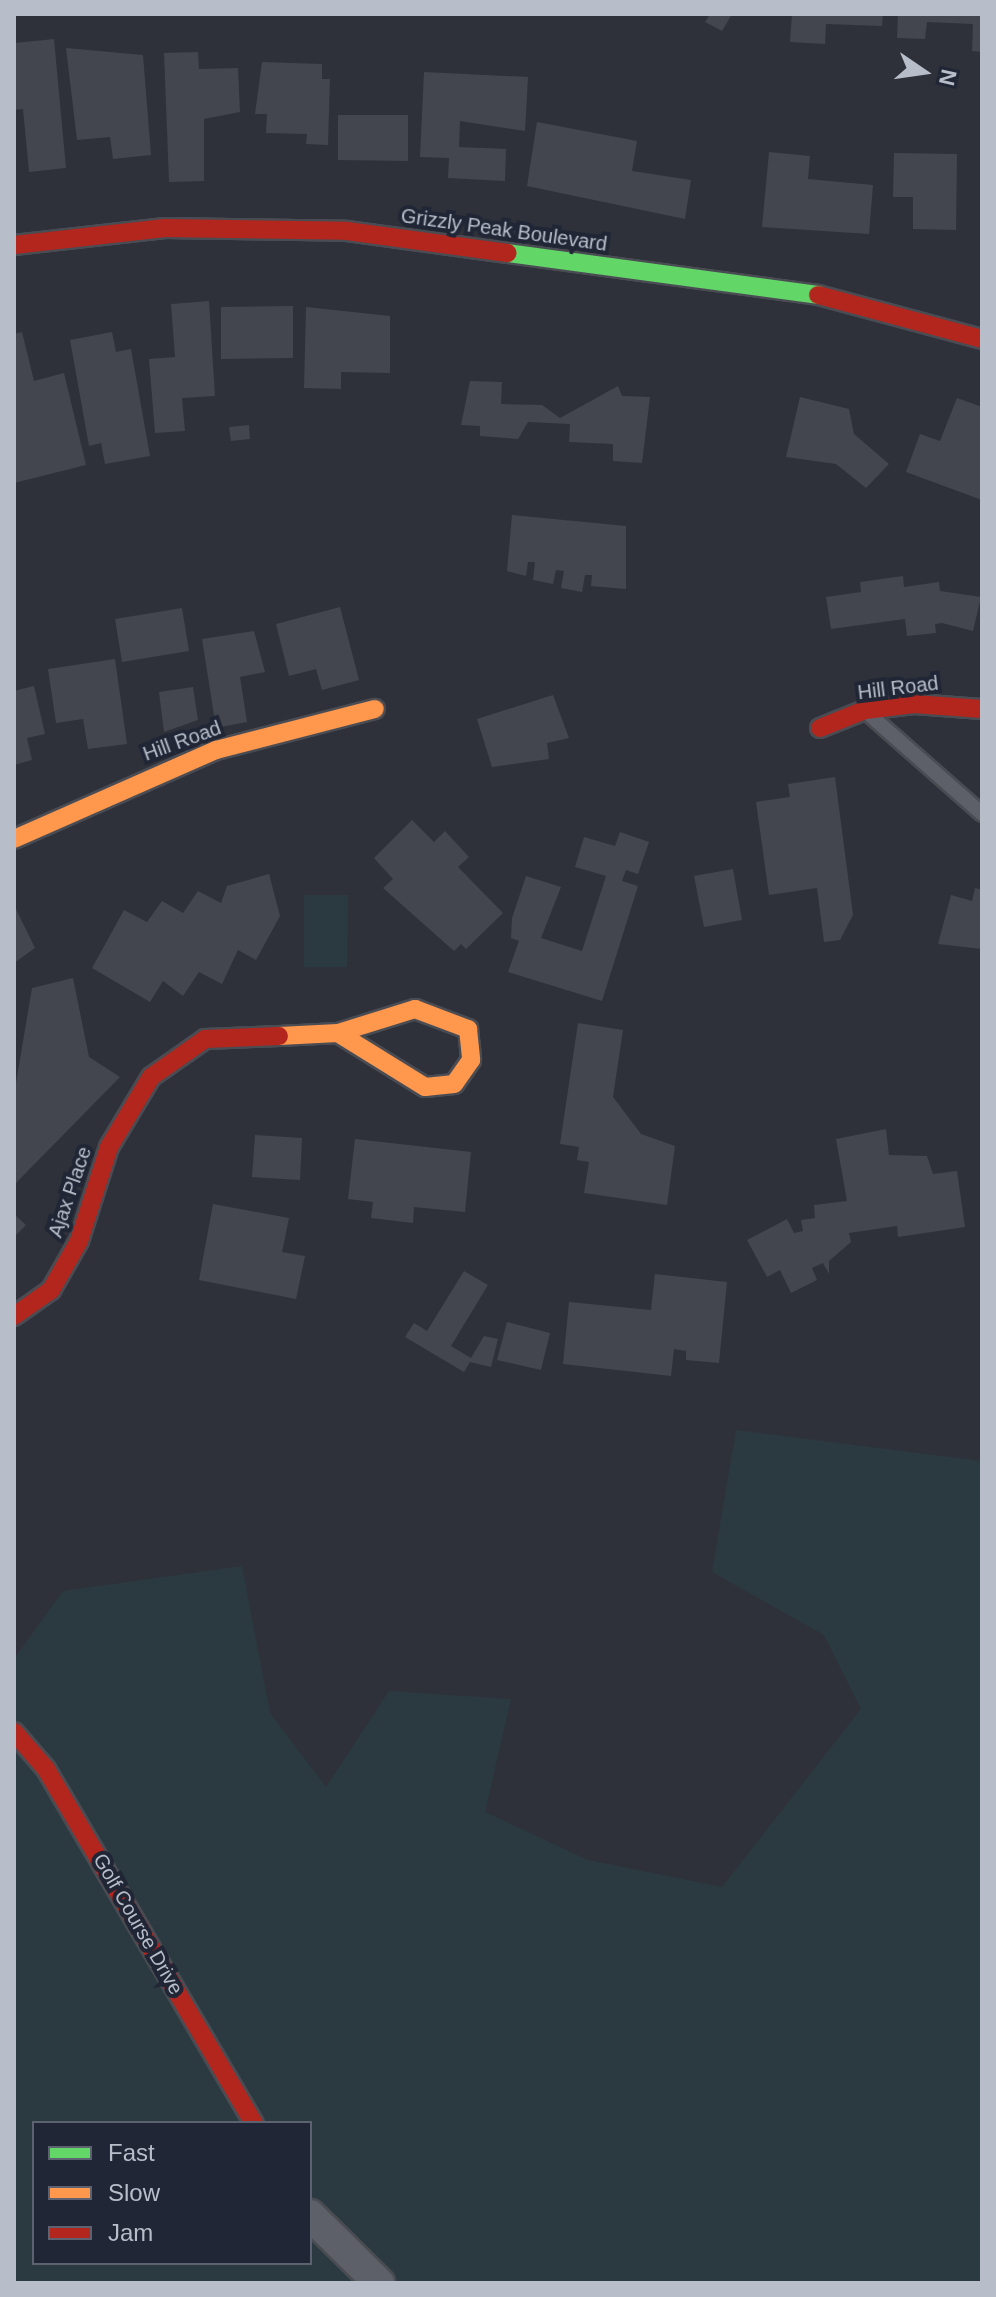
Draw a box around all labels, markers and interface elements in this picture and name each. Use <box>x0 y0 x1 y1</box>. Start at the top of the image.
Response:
north arrow <box>884 32 964 112</box>
text: N <box>934 67 962 88</box>
street label: Grizzly Peak Boulevard <box>399 204 609 256</box>
street label: Hill Road <box>856 671 940 705</box>
street label: Hill Road <box>140 716 224 766</box>
street label: Ajax Place <box>43 1143 97 1241</box>
street label: Golf Course Drive <box>88 1849 188 1999</box>
legend <box>32 2121 312 2265</box>
text: Fast <box>108 2139 155 2166</box>
text: Slow <box>108 2179 160 2206</box>
text: Jam <box>108 2219 153 2246</box>

